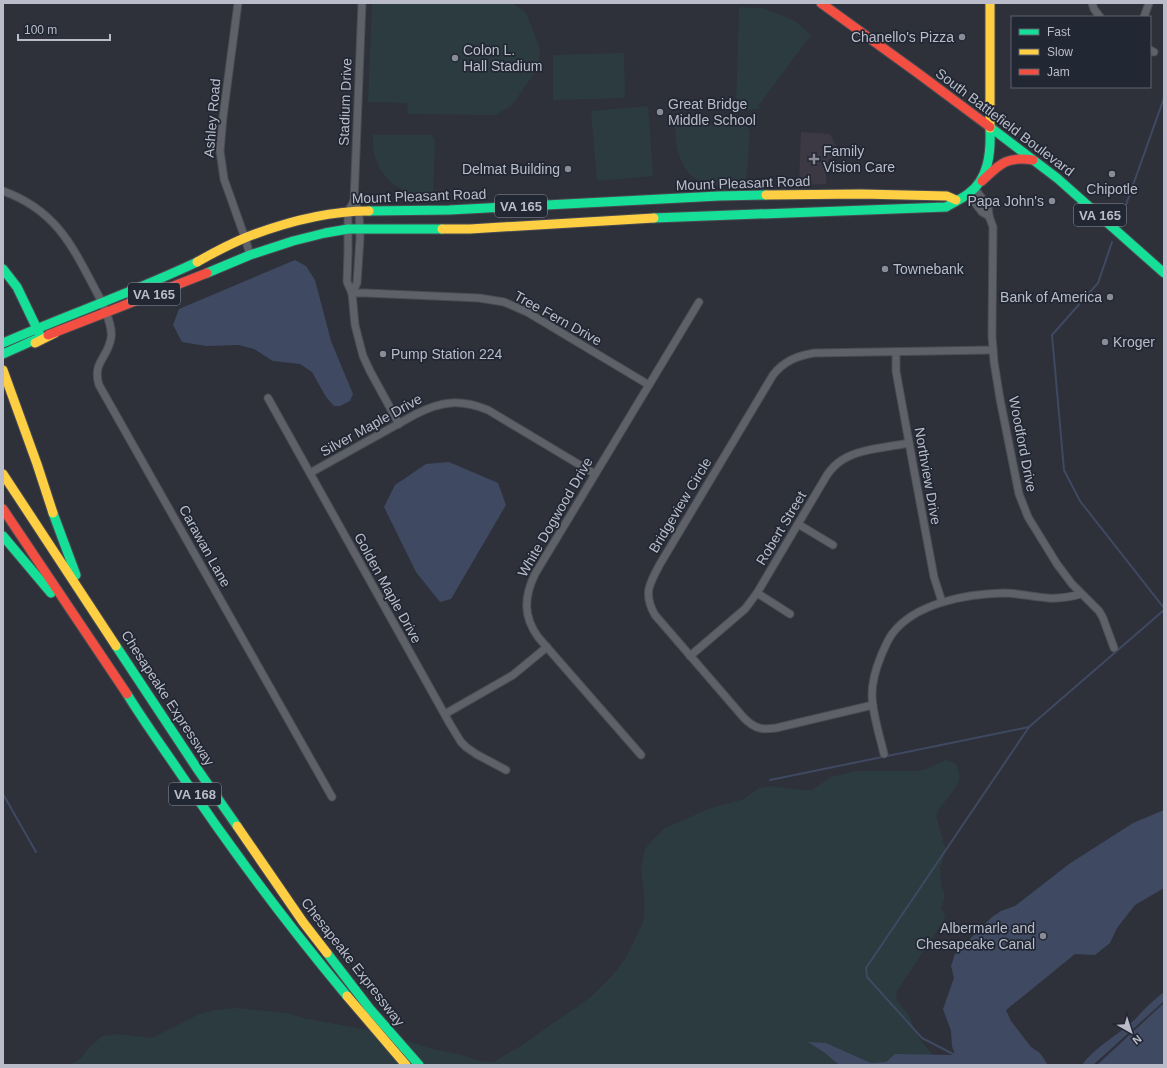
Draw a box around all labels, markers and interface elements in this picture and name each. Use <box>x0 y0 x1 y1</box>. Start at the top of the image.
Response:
scale bar <box>18 16 110 42</box>
legend <box>1011 16 1151 88</box>
text: 100 m <box>24 23 57 37</box>
text: Fast <box>1047 25 1071 39</box>
place label: Chanello's Pizza <box>851 29 954 45</box>
marker: Chanello's Pizza <box>957 32 967 42</box>
place label: Colon L. Hall Stadium <box>463 42 542 74</box>
text: Slow <box>1047 45 1073 59</box>
marker: Colon L. Hall Stadium <box>450 53 460 63</box>
street label: Stadium Drive <box>335 58 355 146</box>
street label: South Battlefield Boulevard <box>933 65 1077 179</box>
text: Jam <box>1047 65 1070 79</box>
street label: Ashley Road <box>201 78 223 158</box>
place label: Great Bridge Middle School <box>668 96 756 128</box>
marker: Great Bridge Middle School <box>655 107 665 117</box>
place label: Family Vision Care <box>823 143 895 175</box>
marker: Family Vision Care <box>808 153 820 165</box>
place label: Delmat Building <box>462 161 560 177</box>
marker: Delmat Building <box>563 164 573 174</box>
marker: Chipotle <box>1107 169 1117 179</box>
street label: Mount Pleasant Road <box>675 173 811 193</box>
place label: Chipotle <box>1086 181 1138 197</box>
street label: Mount Pleasant Road <box>351 186 487 206</box>
place label: Papa John's <box>967 193 1044 209</box>
road number: VA 165 <box>495 195 547 217</box>
marker: Papa John's <box>1047 196 1057 206</box>
road number: VA 165 <box>1074 204 1126 226</box>
place label: Townebank <box>893 261 965 277</box>
marker: Townebank <box>880 264 890 274</box>
road number: VA 165 <box>128 283 180 305</box>
street label: Tree Fern Drive <box>511 287 605 349</box>
place label: Bank of America <box>1000 289 1102 305</box>
marker: Bank of America <box>1105 292 1115 302</box>
place label: Kroger <box>1113 334 1155 350</box>
marker: Kroger <box>1100 337 1110 347</box>
place label: Pump Station 224 <box>391 346 503 362</box>
marker: Pump Station 224 <box>378 349 388 359</box>
street label: Silver Maple Drive <box>317 390 425 460</box>
street label: Woodford Drive <box>1006 395 1040 493</box>
street label: Northview Drive <box>912 426 944 526</box>
street label: White Dogwood Drive <box>514 454 596 580</box>
street label: Bridgeview Circle <box>645 454 715 555</box>
street label: Robert Street <box>753 488 809 568</box>
street label: Carawan Lane <box>176 502 234 590</box>
street label: Golden Maple Drive <box>351 530 425 646</box>
street label: Chesapeake Expressway <box>118 627 218 769</box>
road number: VA 168 <box>169 783 221 805</box>
street label: Chesapeake Expressway <box>298 895 408 1029</box>
place label: Albermarle and Chesapeake Canal <box>916 920 1035 952</box>
marker: Albermarle and Chesapeake Canal <box>1038 931 1048 941</box>
north arrow <box>1111 1012 1151 1052</box>
text: N <box>1130 1033 1144 1047</box>

